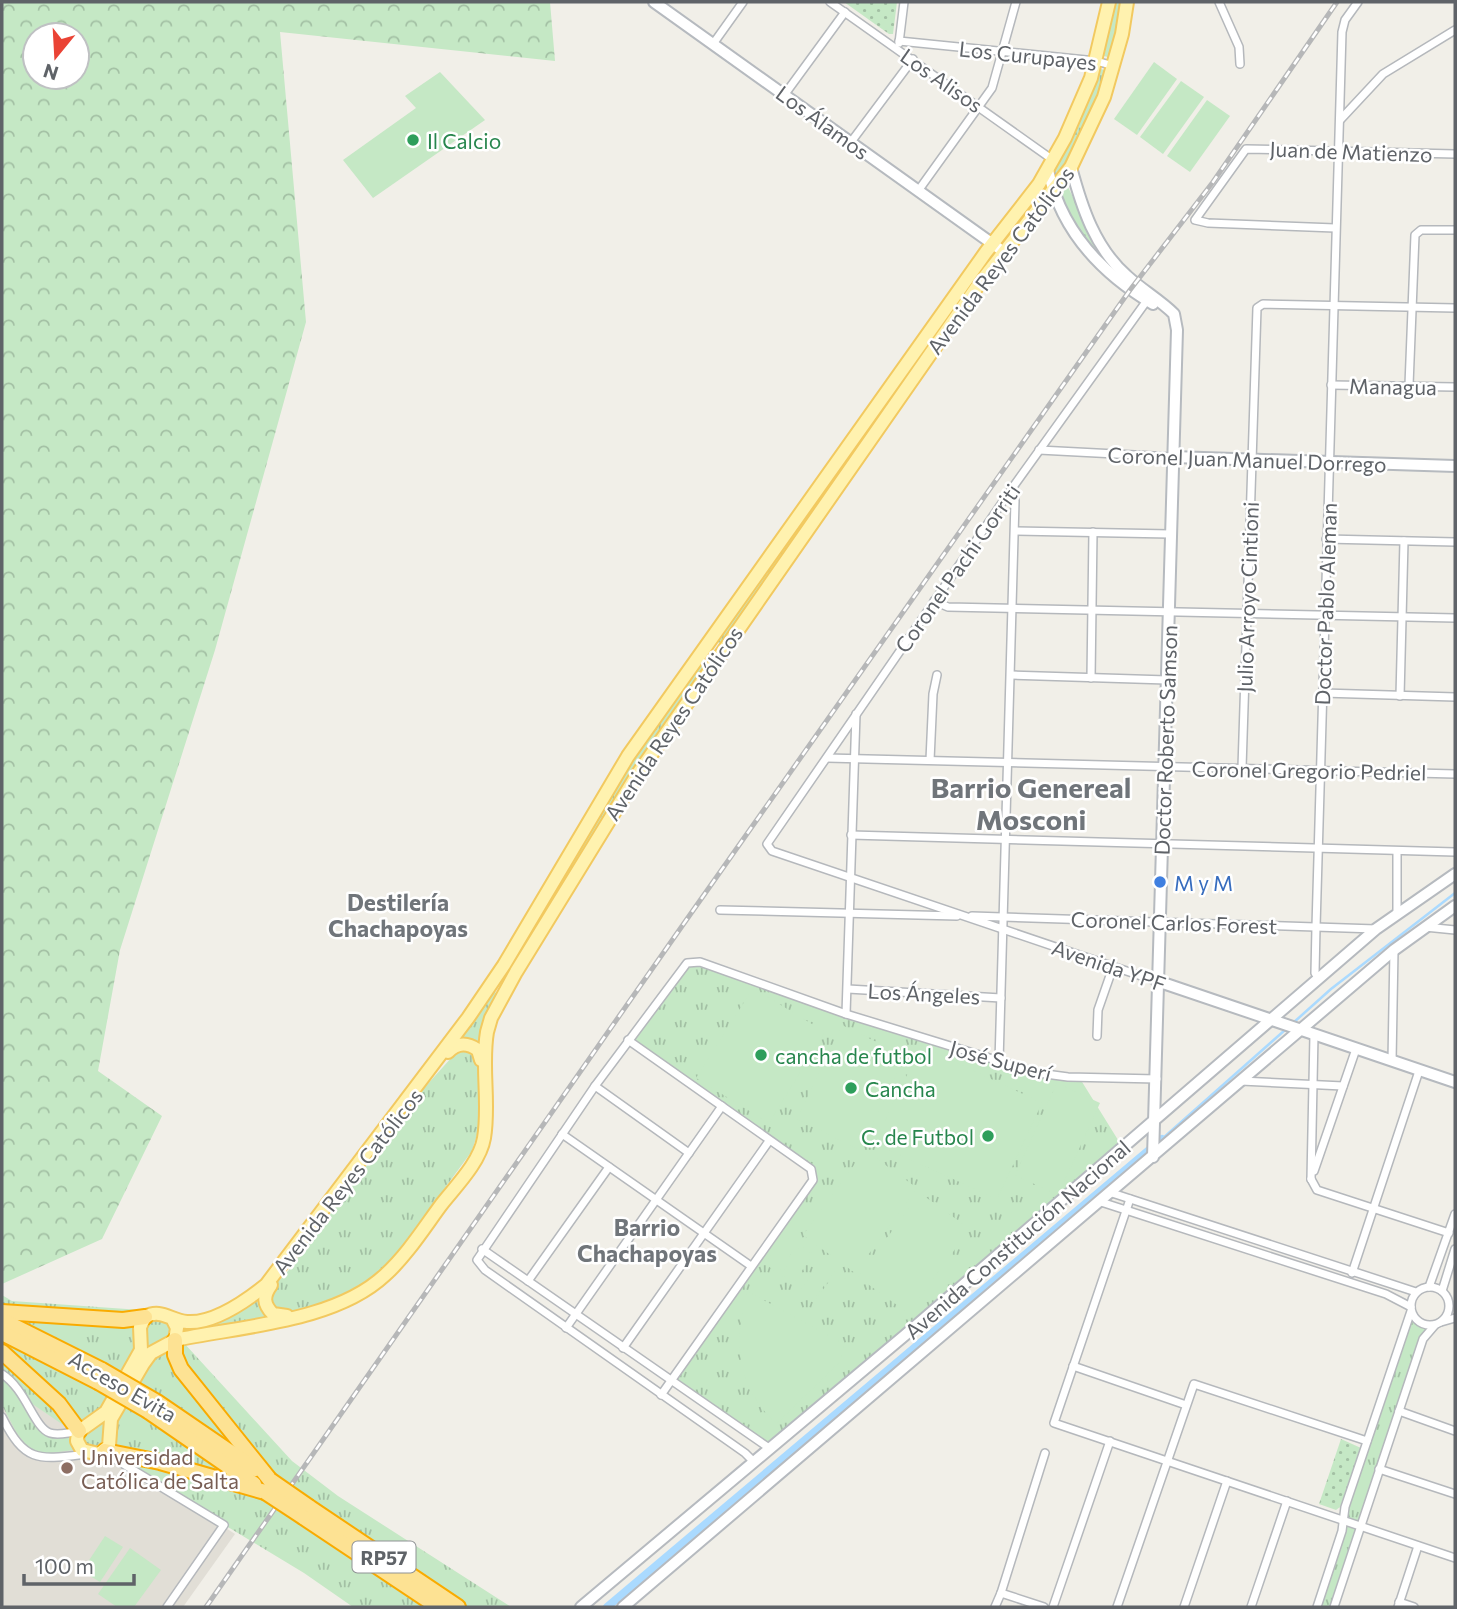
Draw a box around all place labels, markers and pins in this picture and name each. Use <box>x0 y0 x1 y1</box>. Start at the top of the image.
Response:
place label: Il Calcio <box>427 128 501 153</box>
marker: Il Calcio <box>405 132 421 148</box>
place label: M y M <box>1174 870 1233 895</box>
marker: M y M <box>1152 874 1168 890</box>
place label: cancha de futbol <box>775 1043 932 1068</box>
marker: cancha de futbol <box>753 1047 769 1063</box>
place label: Cancha <box>865 1076 936 1101</box>
marker: Cancha <box>843 1080 859 1096</box>
place label: C. de Futbol <box>861 1124 974 1149</box>
marker: C. de Futbol <box>980 1128 996 1144</box>
place label: Universidad Católica de Salta <box>81 1444 239 1493</box>
marker: Universidad Católica de Salta <box>59 1460 75 1476</box>

